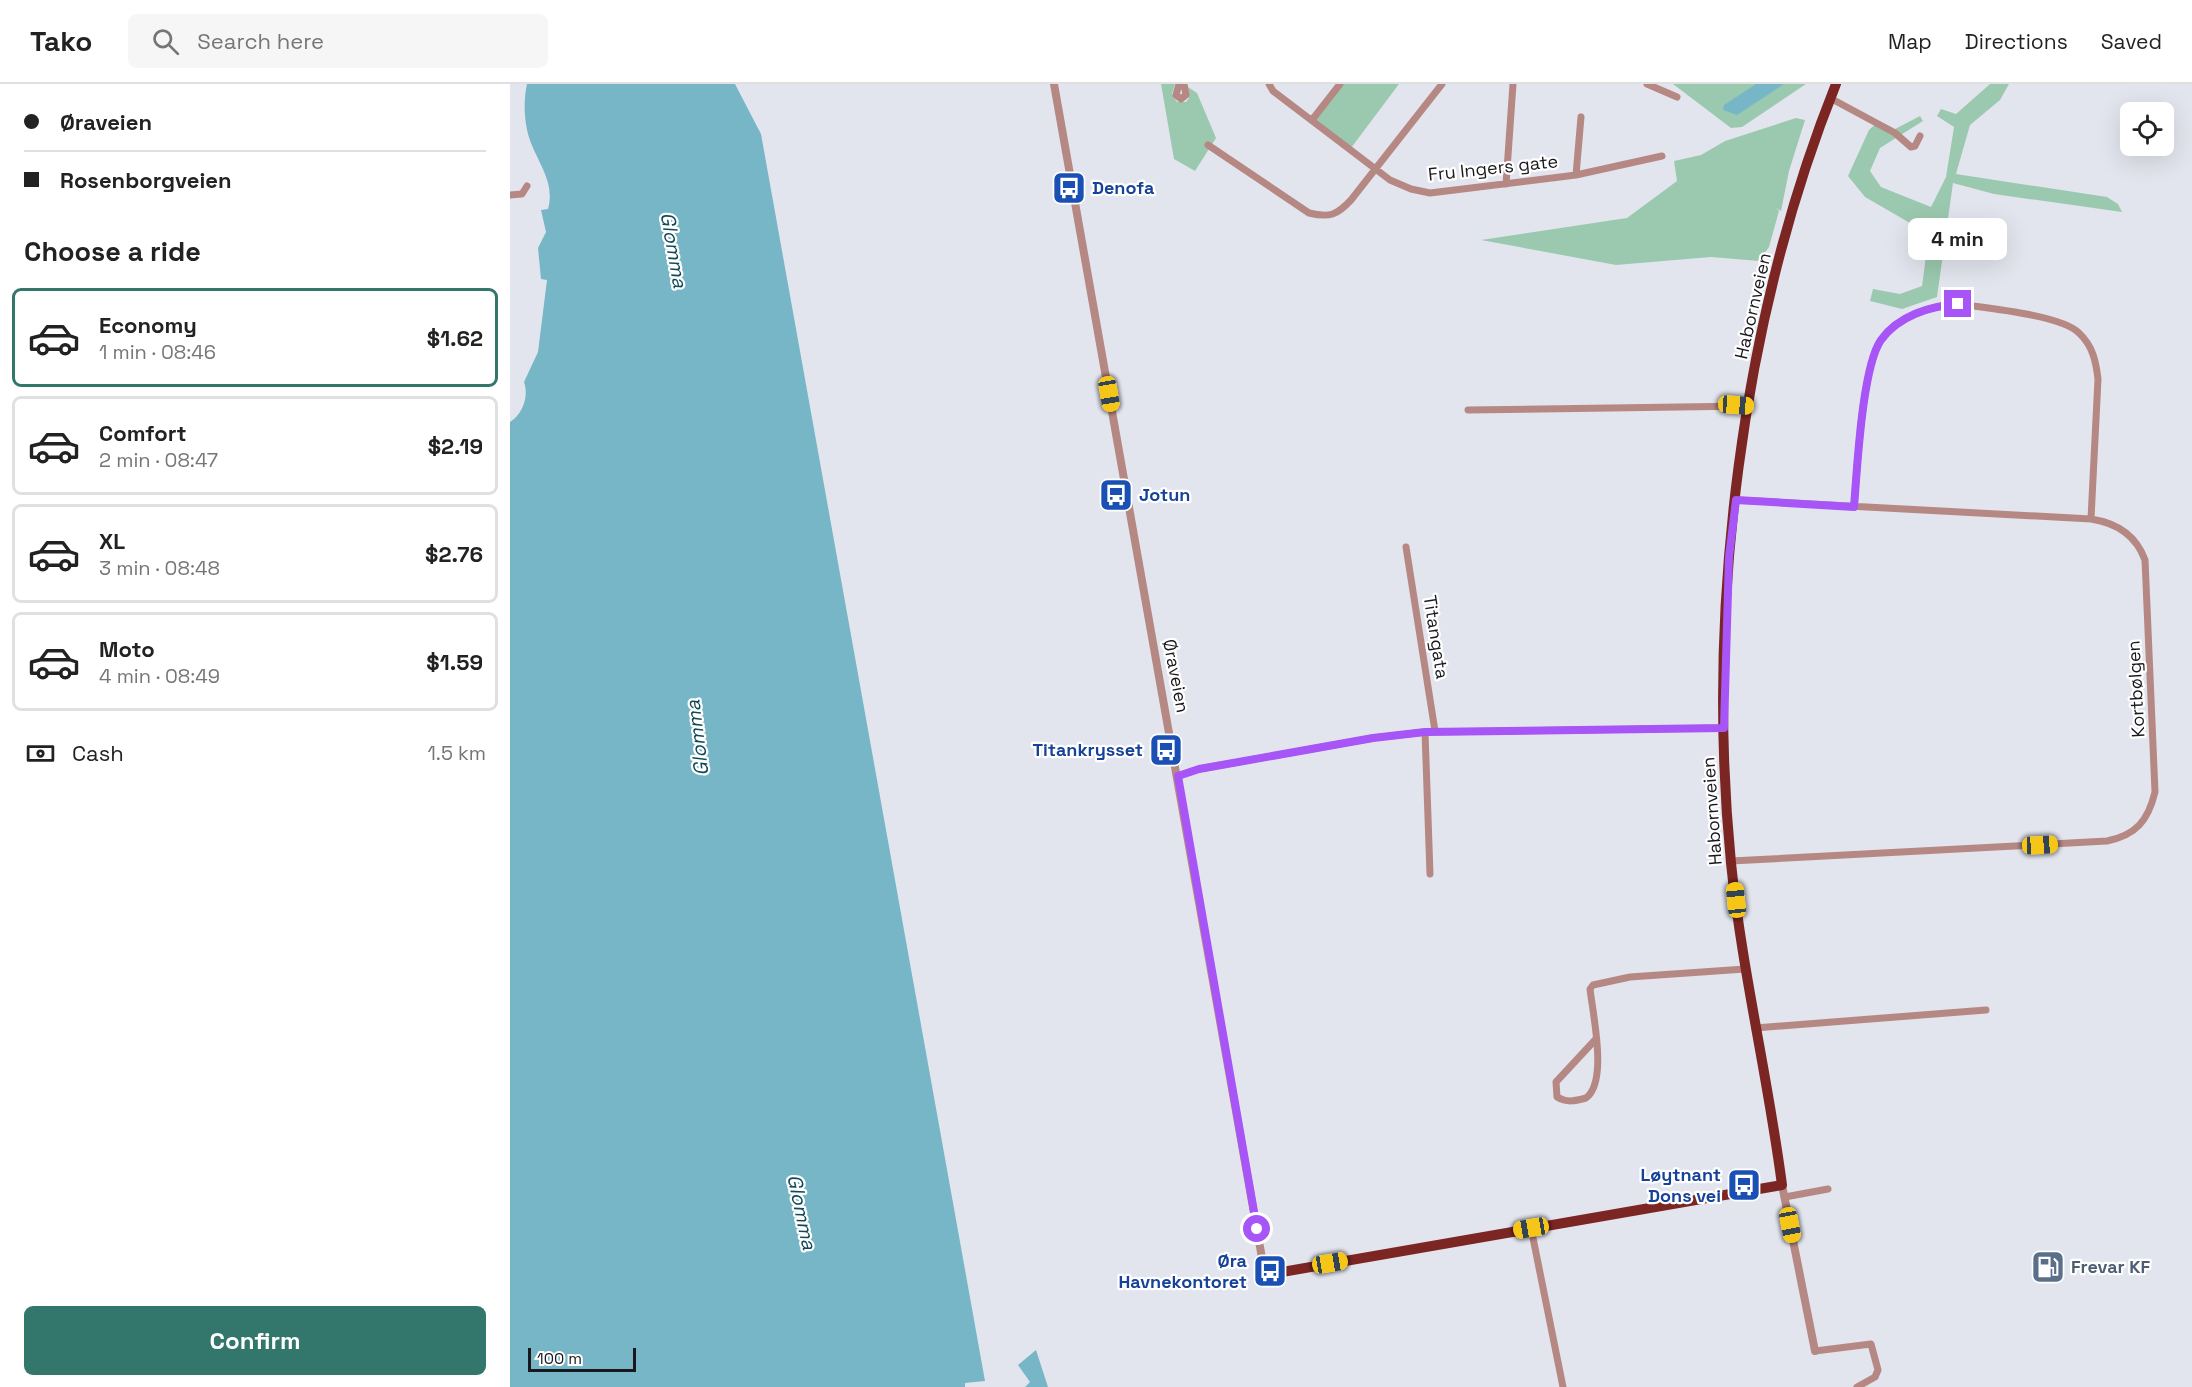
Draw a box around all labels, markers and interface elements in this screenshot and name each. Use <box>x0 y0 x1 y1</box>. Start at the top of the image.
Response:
search box <box>128 14 548 68</box>
text: Tako <box>30 23 92 59</box>
icon: search <box>149 25 182 58</box>
text: Search here <box>197 27 324 55</box>
text: Map <box>1888 28 1932 55</box>
text: Directions <box>1965 28 2068 55</box>
text: Saved <box>2101 28 2162 55</box>
map controls <box>2120 102 2174 156</box>
button: locate <box>2120 102 2174 156</box>
text: Øraveien <box>60 108 152 136</box>
street label: Fru Ingers gate <box>1427 149 1559 186</box>
text: Rosenborgveien <box>60 166 232 194</box>
bus stop icon: Denofa <box>1051 170 1087 206</box>
place label: Denofa <box>1092 176 1155 199</box>
water label: Glomma <box>655 210 694 290</box>
callout: 4 min <box>1908 217 2008 259</box>
text: 4 min <box>1931 226 1984 252</box>
text: Choose a ride <box>24 234 201 269</box>
street label: Habornveien <box>1729 250 1776 361</box>
route end <box>1944 290 1971 317</box>
icon: car <box>27 311 81 365</box>
text: Economy <box>99 311 197 339</box>
text: $1.62 <box>427 324 483 352</box>
text: 1 min · 08:46 <box>99 339 216 365</box>
car <box>1097 375 1121 413</box>
car <box>1717 395 1755 415</box>
icon: car <box>27 419 81 473</box>
text: Comfort <box>99 419 187 447</box>
text: $2.19 <box>428 432 483 460</box>
text: 2 min · 08:47 <box>99 447 218 473</box>
bus stop icon: Jotun <box>1098 477 1134 513</box>
place label: Jotun <box>1139 483 1190 506</box>
icon: car <box>27 527 81 581</box>
text: XL <box>99 527 125 555</box>
text: $2.76 <box>425 540 483 568</box>
text: 3 min · 08:48 <box>99 555 220 581</box>
street label: Titangata <box>1419 593 1454 680</box>
icon: car <box>27 635 81 689</box>
text: Moto <box>99 635 155 663</box>
street label: Øraveien <box>1158 637 1195 715</box>
street label: Kortbølgen <box>2121 640 2150 738</box>
text: $1.59 <box>426 648 483 676</box>
text: 4 min · 08:49 <box>99 663 220 689</box>
water label: Glomma <box>679 698 715 777</box>
bus stop icon: Titankrysset <box>1148 732 1184 768</box>
icon: cash <box>24 737 57 770</box>
place label: Titankrysset <box>1033 738 1143 761</box>
text: Cash <box>72 739 124 767</box>
text: 1.5 km <box>428 740 486 766</box>
street label: Habornveien <box>1696 756 1727 866</box>
car <box>2022 835 2058 855</box>
car <box>1725 881 1747 919</box>
place label: Løytnant Dons vei <box>1640 1163 1721 1207</box>
bus stop icon: Løytnant Dons vei <box>1726 1167 1762 1203</box>
water label: Glomma <box>781 1172 823 1253</box>
car <box>1778 1206 1802 1244</box>
route start <box>1243 1215 1270 1242</box>
car <box>1512 1216 1550 1240</box>
place label: Øra Havnekontoret <box>1118 1249 1248 1293</box>
fuel station icon: Frevar KF <box>2030 1249 2066 1285</box>
car <box>1311 1251 1349 1275</box>
bus stop icon: Øra Havnekontoret <box>1252 1253 1288 1289</box>
place label: Frevar KF <box>2071 1255 2151 1278</box>
button: Confirm <box>24 1306 486 1375</box>
scale bar <box>528 1345 636 1372</box>
text: 100 m <box>537 1348 582 1369</box>

